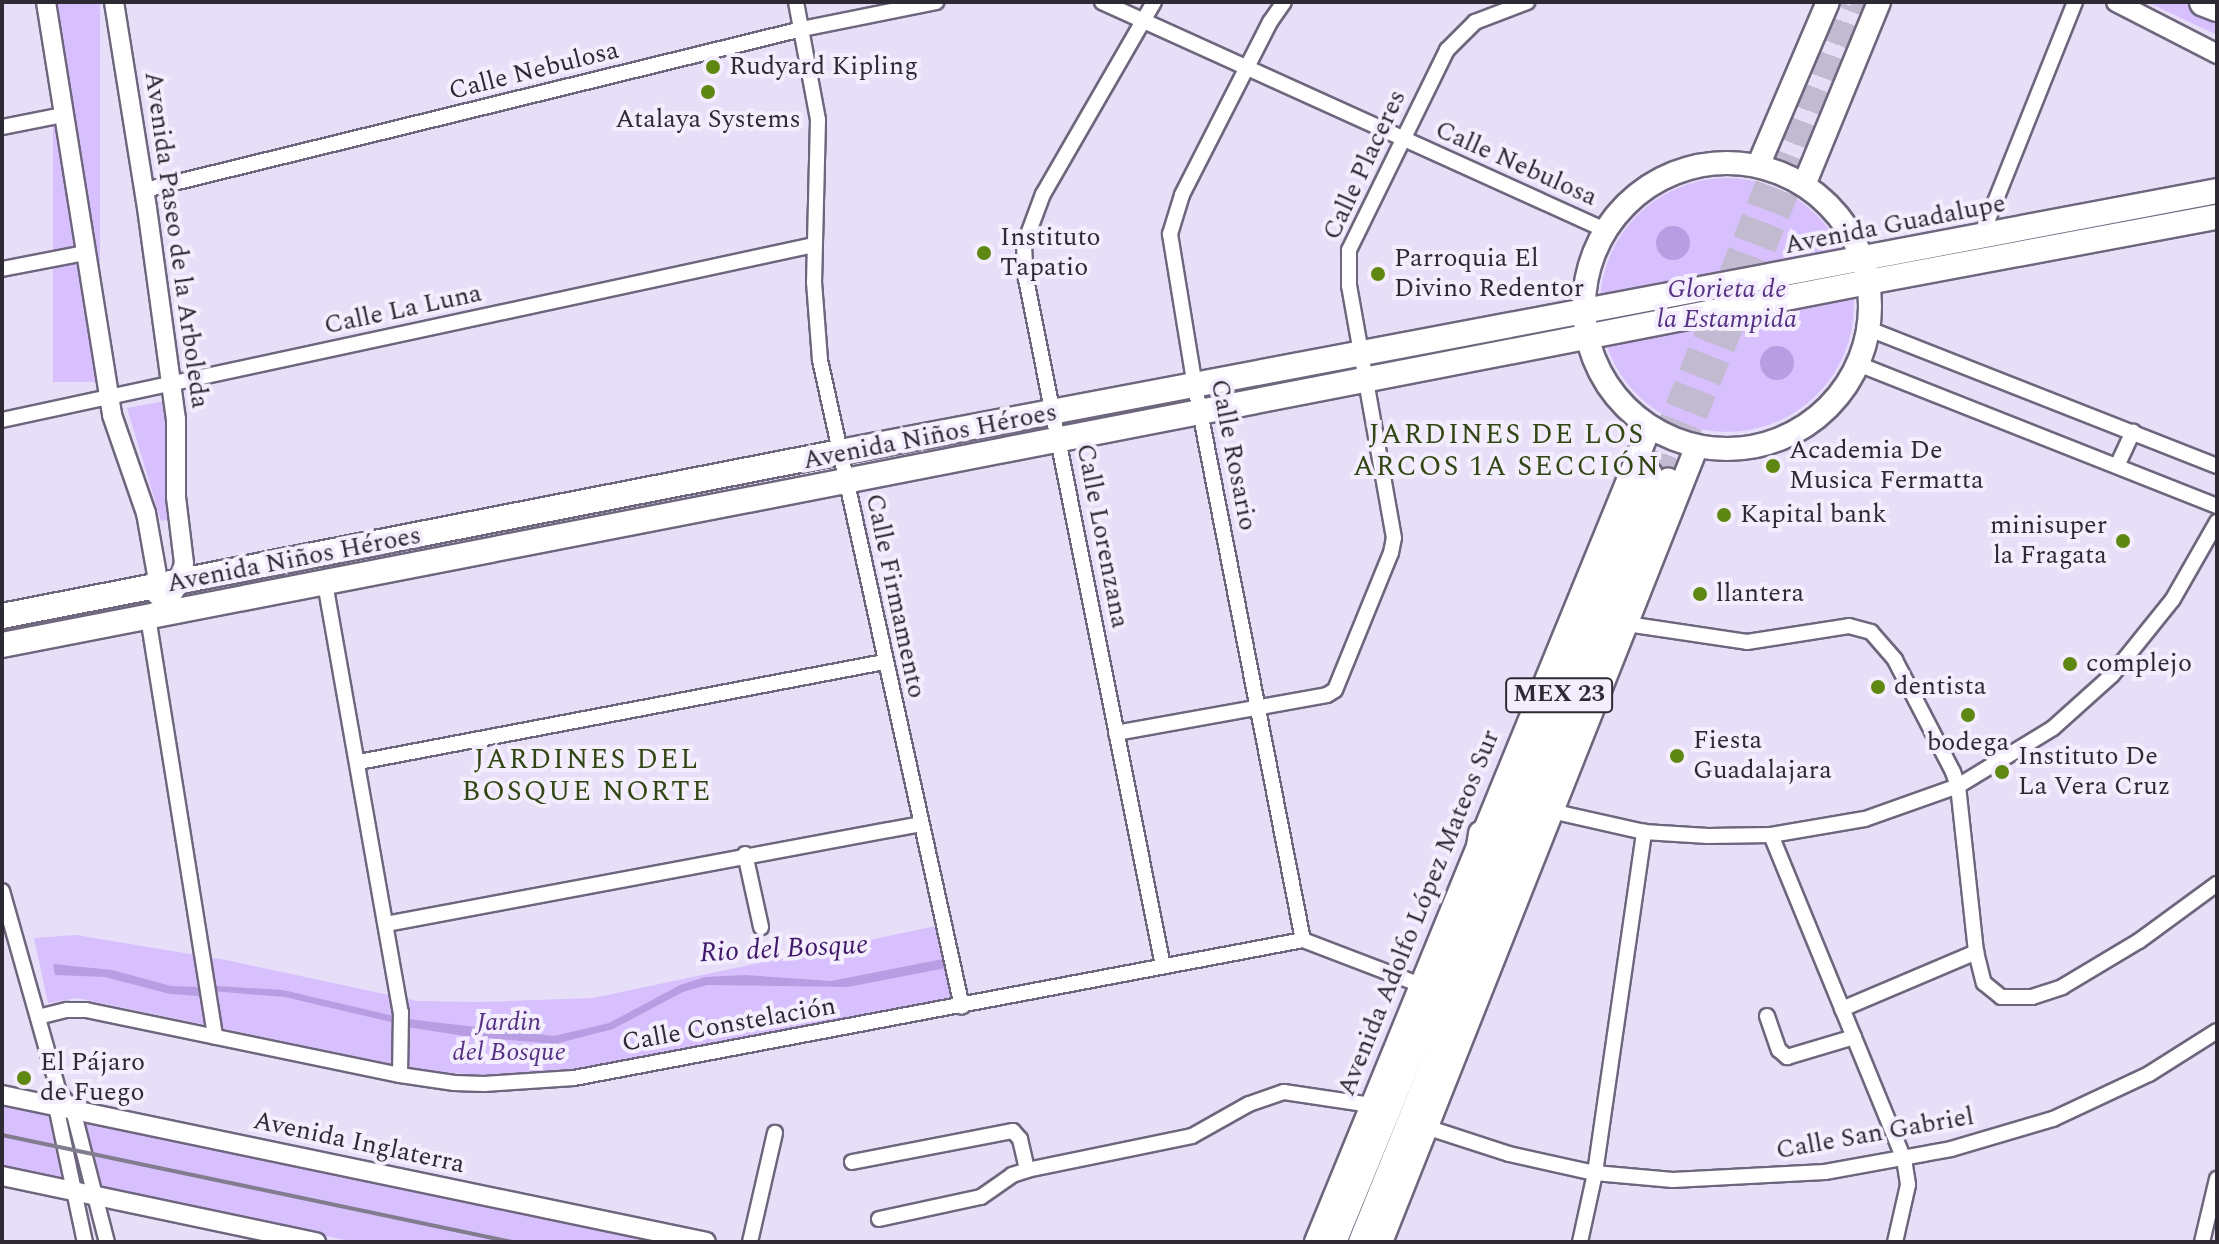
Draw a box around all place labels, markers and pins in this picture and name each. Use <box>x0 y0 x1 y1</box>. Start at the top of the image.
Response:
place label: Rudyard Kipling <box>729 51 918 83</box>
marker: Rudyard Kipling <box>704 58 722 76</box>
marker: Atalaya Systems <box>699 83 717 101</box>
place label: Atalaya Systems <box>615 104 801 136</box>
place label: Instituto Tapatio <box>1000 222 1101 284</box>
place label: Parroquia El Divino Redentor <box>1394 243 1584 304</box>
marker: Instituto Tapatio <box>975 244 993 262</box>
marker: Parroquia El Divino Redentor <box>1369 265 1387 283</box>
place label: Academia De Musica Fermatta <box>1789 435 1984 496</box>
marker: Academia De Musica Fermatta <box>1764 457 1782 475</box>
place label: Kapital bank <box>1740 499 1887 531</box>
marker: Kapital bank <box>1715 506 1733 524</box>
place label: minisuper la Fragata <box>1990 510 2107 572</box>
marker: minisuper la Fragata <box>2114 532 2132 550</box>
place label: llantera <box>1716 578 1804 610</box>
marker: llantera <box>1691 585 1709 603</box>
place label: complejo <box>2086 648 2192 680</box>
marker: complejo <box>2061 655 2079 673</box>
place label: dentista <box>1894 671 1986 703</box>
marker: dentista <box>1869 678 1887 696</box>
marker: bodega <box>1959 706 1977 724</box>
place label: Fiesta Guadalajara <box>1693 725 1832 786</box>
place label: bodega <box>1927 727 2009 759</box>
place label: Instituto De La Vera Cruz <box>2018 741 2170 802</box>
marker: Fiesta Guadalajara <box>1668 747 1686 765</box>
marker: Instituto De La Vera Cruz <box>1993 763 2011 781</box>
place label: El Pájaro de Fuego <box>40 1047 145 1108</box>
marker: El Pájaro de Fuego <box>15 1069 33 1087</box>

